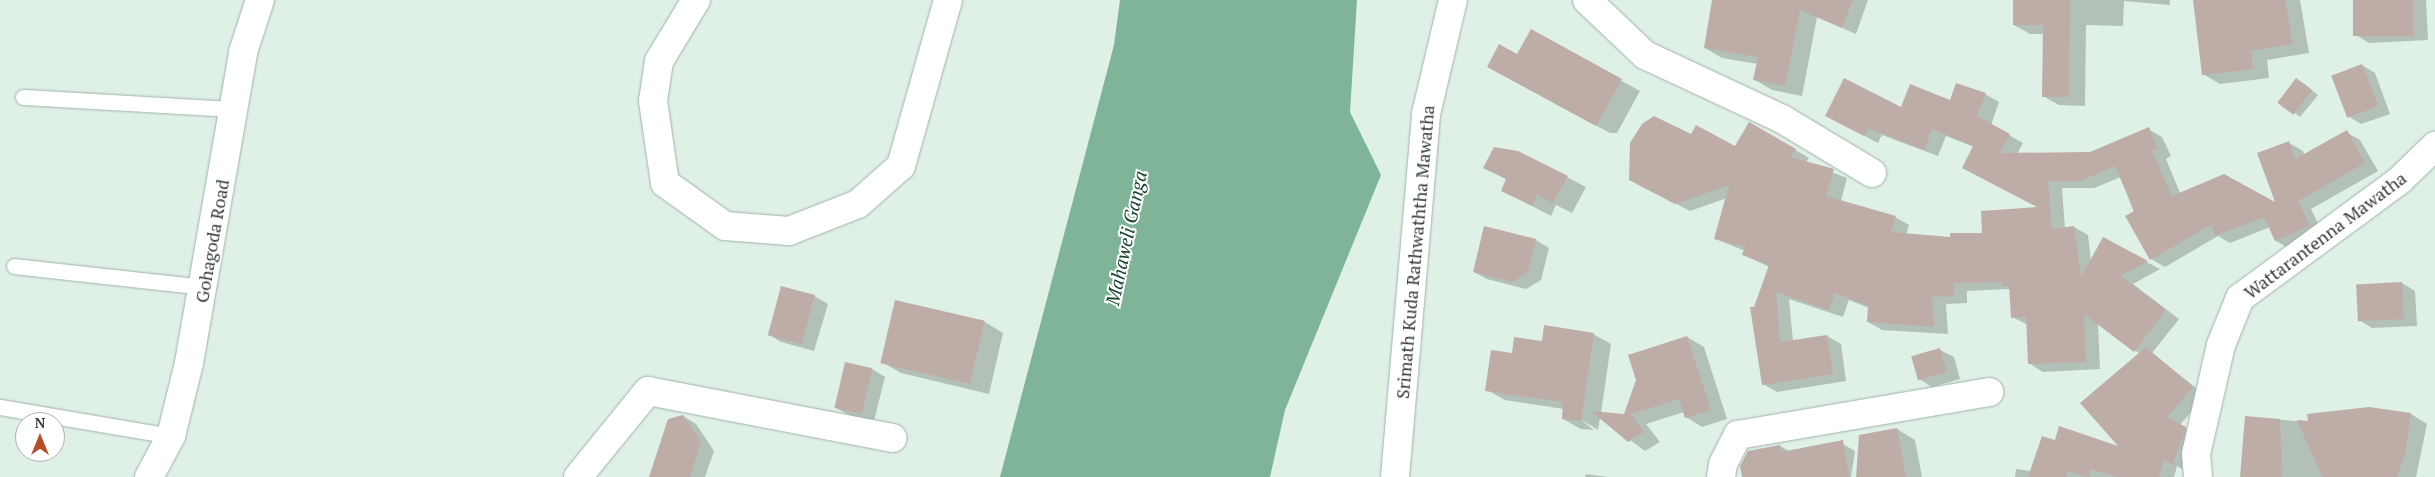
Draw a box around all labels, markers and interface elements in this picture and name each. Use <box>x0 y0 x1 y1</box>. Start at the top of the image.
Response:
street label: Srimath Kuda Rathwaththa Mawatha <box>1391 104 1439 400</box>
street label: Wattarantenna Mawatha <box>2240 167 2410 303</box>
water label: Mahaweli Ganga <box>1101 169 1151 307</box>
street label: Gohagoda Road <box>191 178 233 304</box>
north arrow <box>15 412 65 462</box>
text: N <box>35 413 45 432</box>

